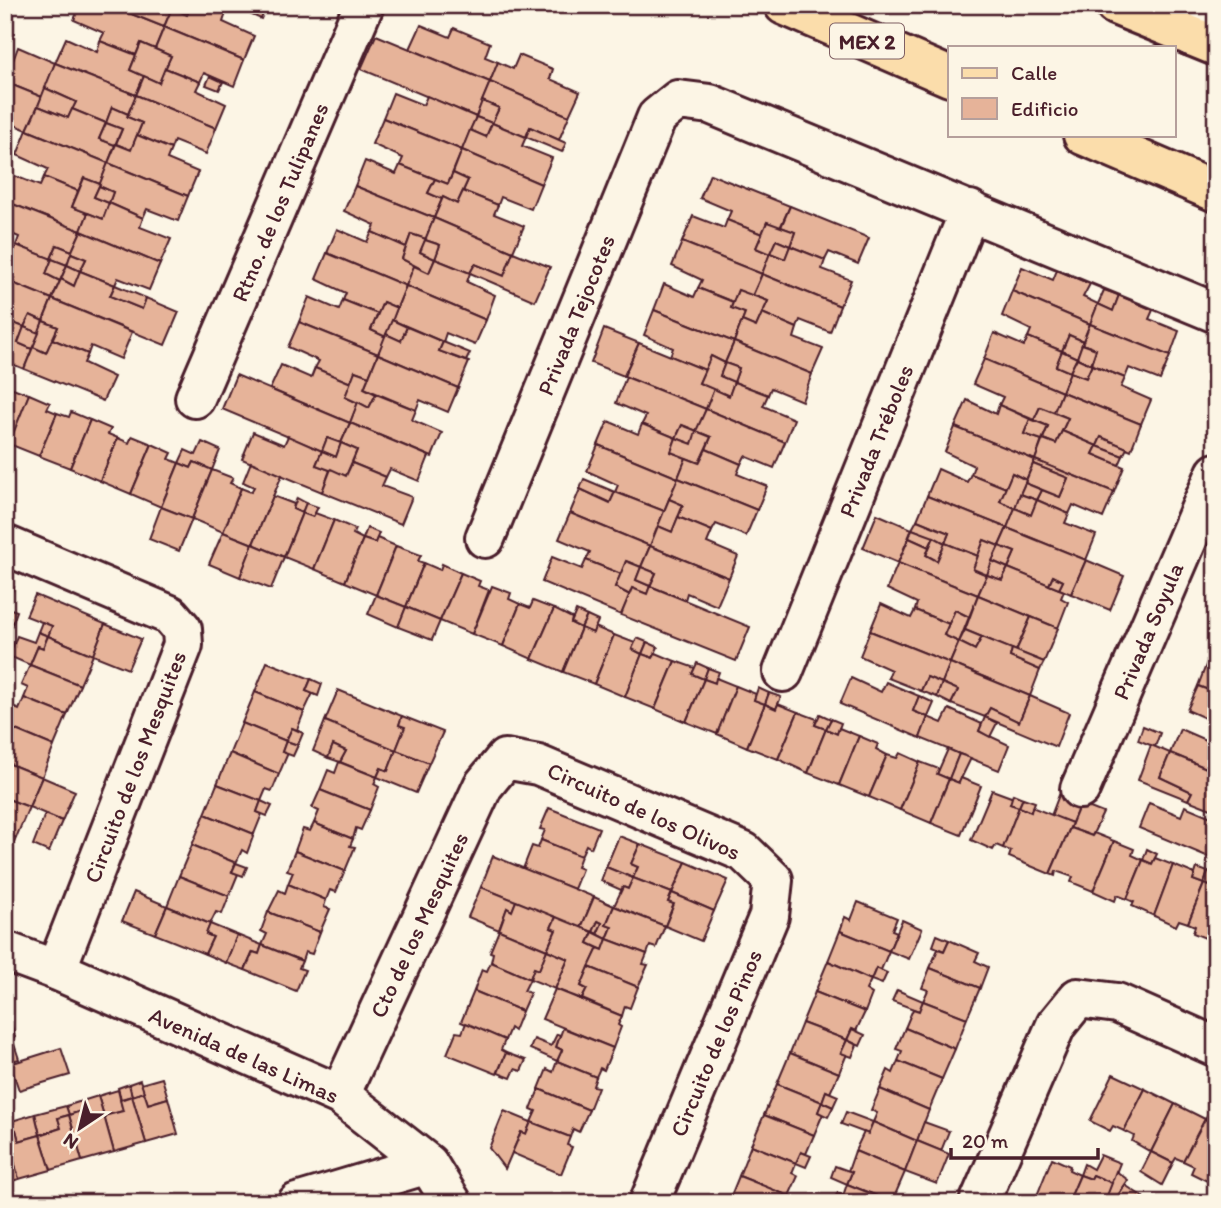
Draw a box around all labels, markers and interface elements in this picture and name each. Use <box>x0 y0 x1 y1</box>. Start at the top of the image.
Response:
road number: MEX 2 <box>830 23 904 58</box>
legend <box>948 46 1176 136</box>
text: Calle <box>1011 60 1057 85</box>
text: Edificio <box>1011 96 1079 121</box>
street label: Rtno. de los Tulipanes <box>225 98 335 306</box>
street label: Privada Tejocotes <box>531 231 621 399</box>
street label: Privada Tréboles <box>833 360 919 522</box>
street label: Privada Soyula <box>1107 558 1189 704</box>
street label: Circuito de los Mesquites <box>78 647 192 887</box>
street label: Circuito de los Olivos <box>543 756 745 866</box>
street label: Cto de los Mesquites <box>364 828 474 1022</box>
street label: Circuito de los Pinos <box>664 945 768 1141</box>
street label: Avenida de las Limas <box>145 1001 343 1109</box>
north arrow <box>46 1092 116 1162</box>
scale bar <box>951 1117 1098 1161</box>
text: N <box>59 1128 82 1155</box>
text: 20 m <box>962 1128 1009 1153</box>

